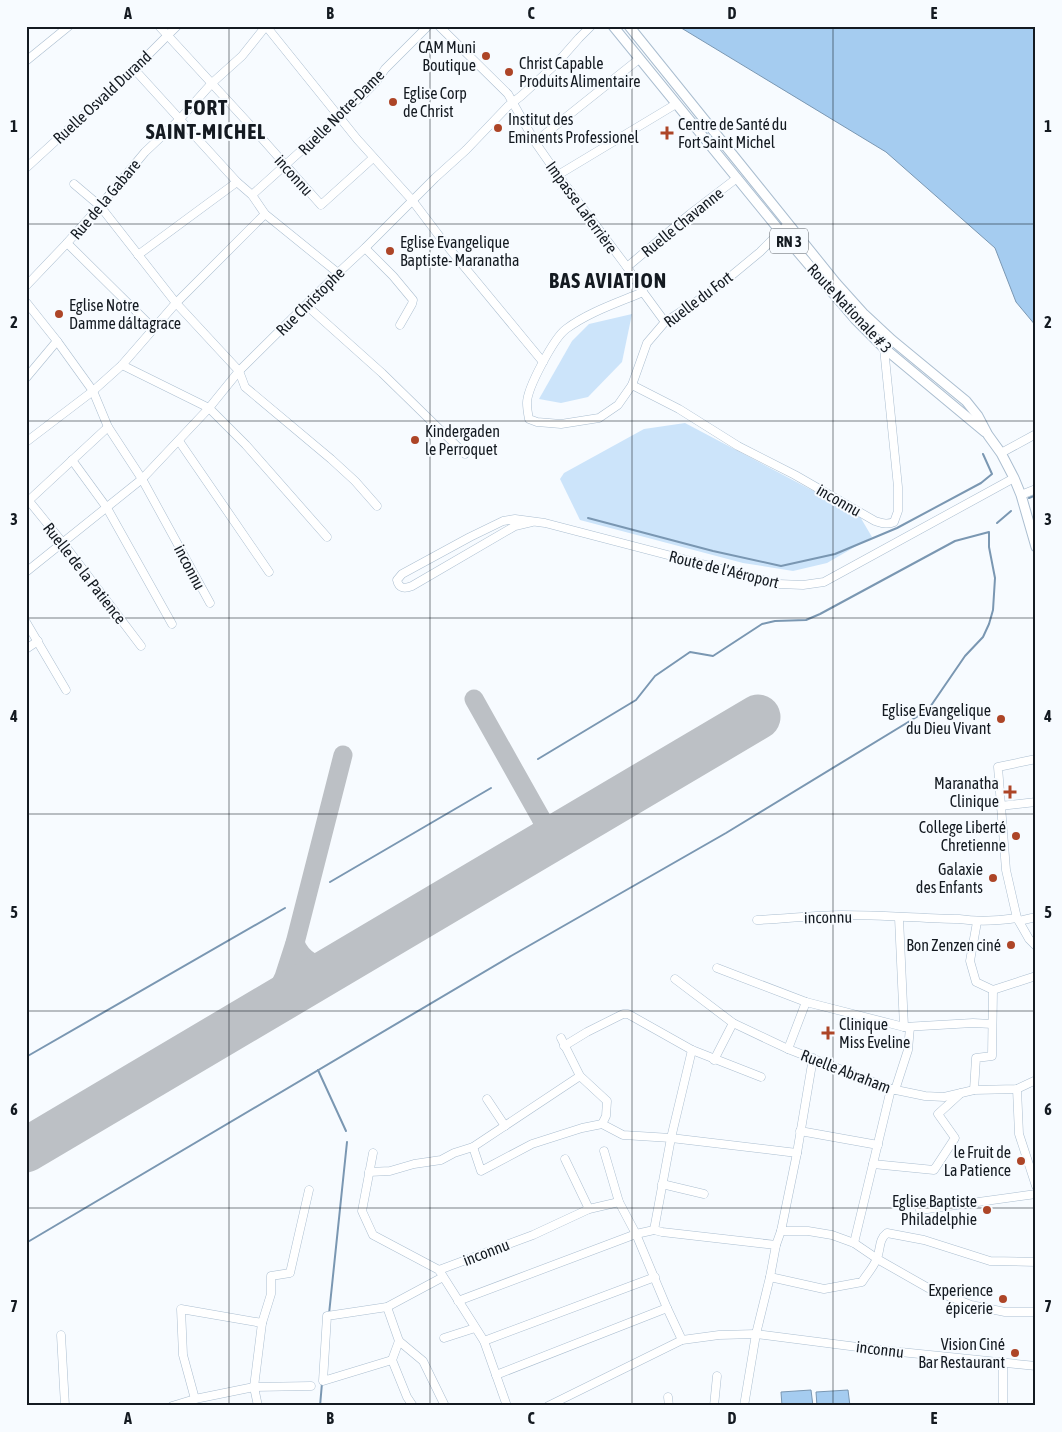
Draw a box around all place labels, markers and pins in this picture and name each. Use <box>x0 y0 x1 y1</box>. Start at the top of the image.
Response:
place label: CAM Muni Boutique <box>418 38 476 75</box>
marker: CAM Muni Boutique <box>480 50 492 62</box>
place label: Christ Capable Produits Alimentaire <box>519 54 641 90</box>
marker: Christ Capable Produits Alimentaire <box>503 66 515 78</box>
place label: Eglise Corp de Christ <box>403 84 467 120</box>
marker: Eglise Corp de Christ <box>387 96 399 108</box>
place label: Institut des Eminents Professionel <box>508 110 640 146</box>
place label: Centre de Santé du Fort Saint Michel <box>678 115 787 151</box>
marker: Institut des Eminents Professionel <box>492 122 504 134</box>
marker: Centre de Santé du Fort Saint Michel <box>660 126 674 140</box>
place label: Eglise Evangelique Baptiste- Maranatha <box>400 233 519 270</box>
marker: Eglise Evangelique Baptiste- Maranatha <box>384 245 396 257</box>
place label: Eglise Notre Damme dáltagrace <box>69 296 181 333</box>
marker: Eglise Notre Damme dáltagrace <box>53 308 65 320</box>
place label: Kindergaden le Perroquet <box>425 422 500 459</box>
marker: Kindergaden le Perroquet <box>409 434 421 446</box>
place label: Eglise Evangelique du Dieu Vivant <box>882 701 991 737</box>
marker: Eglise Evangelique du Dieu Vivant <box>995 713 1007 725</box>
place label: Maranatha Clinique <box>934 774 999 811</box>
marker: Maranatha Clinique <box>1003 785 1017 799</box>
place label: College Liberté Chretienne <box>919 818 1006 854</box>
marker: College Liberté Chretienne <box>1010 830 1022 842</box>
place label: Galaxie des Enfants <box>916 860 983 896</box>
marker: Galaxie des Enfants <box>987 872 999 884</box>
place label: Bon Zenzen ciné <box>906 936 1001 954</box>
marker: Bon Zenzen ciné <box>1005 939 1017 951</box>
place label: Clinique Miss Eveline <box>839 1015 910 1051</box>
marker: Clinique Miss Eveline <box>821 1026 835 1040</box>
place label: le Fruit de La Patience <box>944 1143 1011 1179</box>
marker: le Fruit de La Patience <box>1015 1155 1027 1167</box>
place label: Eglise Baptiste Philadelphie <box>892 1192 977 1229</box>
marker: Eglise Baptiste Philadelphie <box>981 1204 993 1216</box>
place label: Experience épicerie <box>928 1281 993 1318</box>
marker: Experience épicerie <box>997 1293 1009 1305</box>
place label: Vision Ciné Bar Restaurant <box>918 1335 1005 1371</box>
marker: Vision Ciné Bar Restaurant <box>1009 1347 1021 1359</box>

